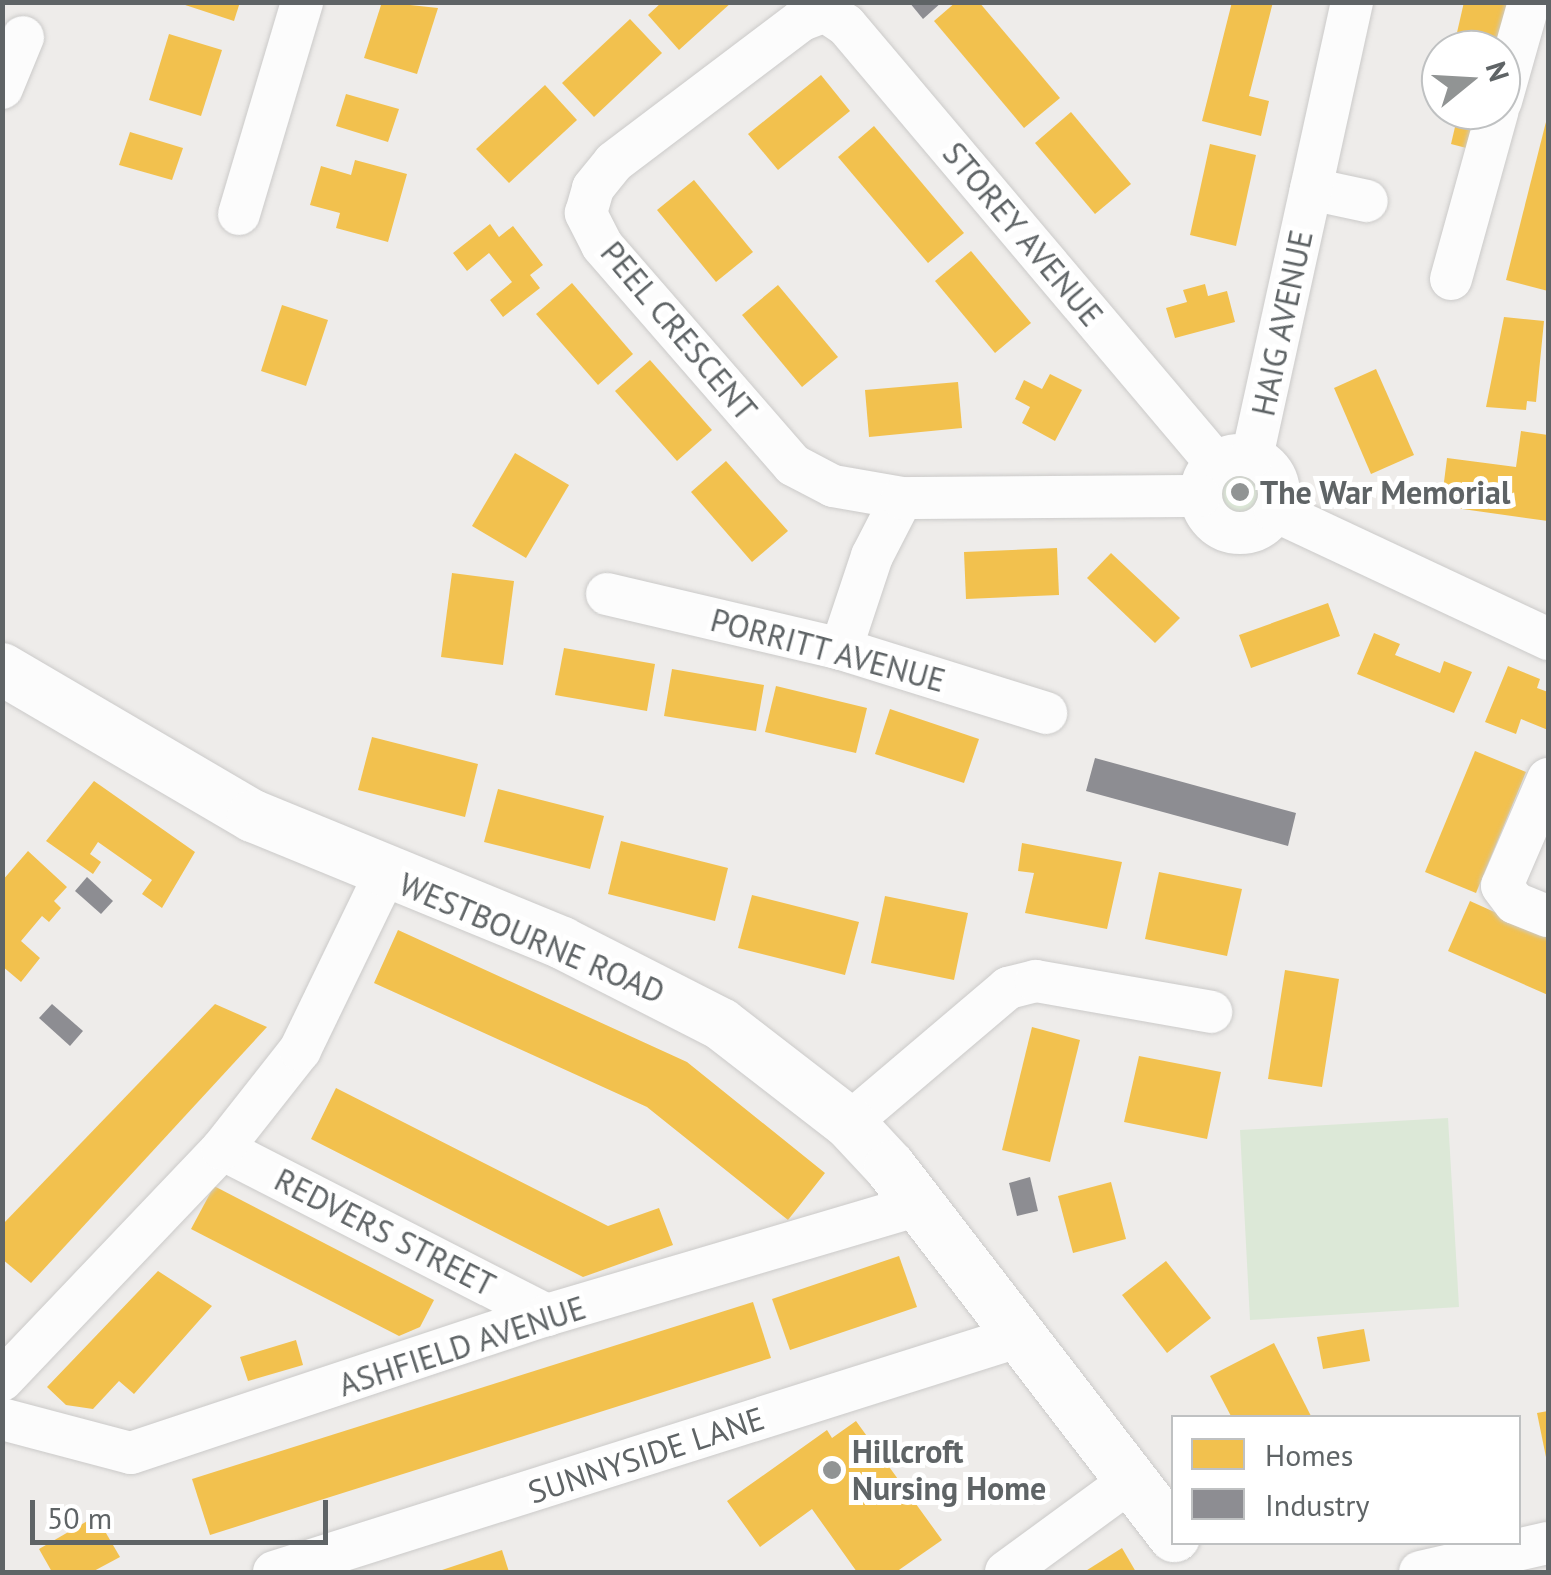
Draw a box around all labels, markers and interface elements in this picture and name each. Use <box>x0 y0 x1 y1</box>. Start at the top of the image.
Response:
north arrow <box>1421 30 1521 130</box>
text: N <box>1478 57 1519 86</box>
street label: STOREY AVENUE <box>934 134 1112 334</box>
street label: HAIG AVENUE <box>1243 226 1321 420</box>
street label: PEEL CRESCENT <box>592 233 766 429</box>
place label: The War Memorial <box>1260 473 1511 511</box>
marker: The War Memorial <box>1229 481 1251 503</box>
street label: PORRITT AVENUE <box>705 600 951 700</box>
street label: WESTBOURNE ROAD <box>394 865 670 1011</box>
street label: REDVERS STREET <box>268 1160 502 1304</box>
street label: ASHFIELD AVENUE <box>333 1288 591 1404</box>
street label: SUNNYSIDE LANE <box>523 1399 769 1511</box>
legend <box>1171 1415 1521 1545</box>
place label: Hillcroft Nursing Home <box>852 1433 1046 1508</box>
text: Homes <box>1265 1435 1353 1474</box>
marker: Hillcroft Nursing Home <box>821 1459 843 1481</box>
scale bar <box>35 1480 332 1542</box>
text: Industry <box>1265 1485 1369 1524</box>
text: 50 m <box>47 1498 112 1537</box>

